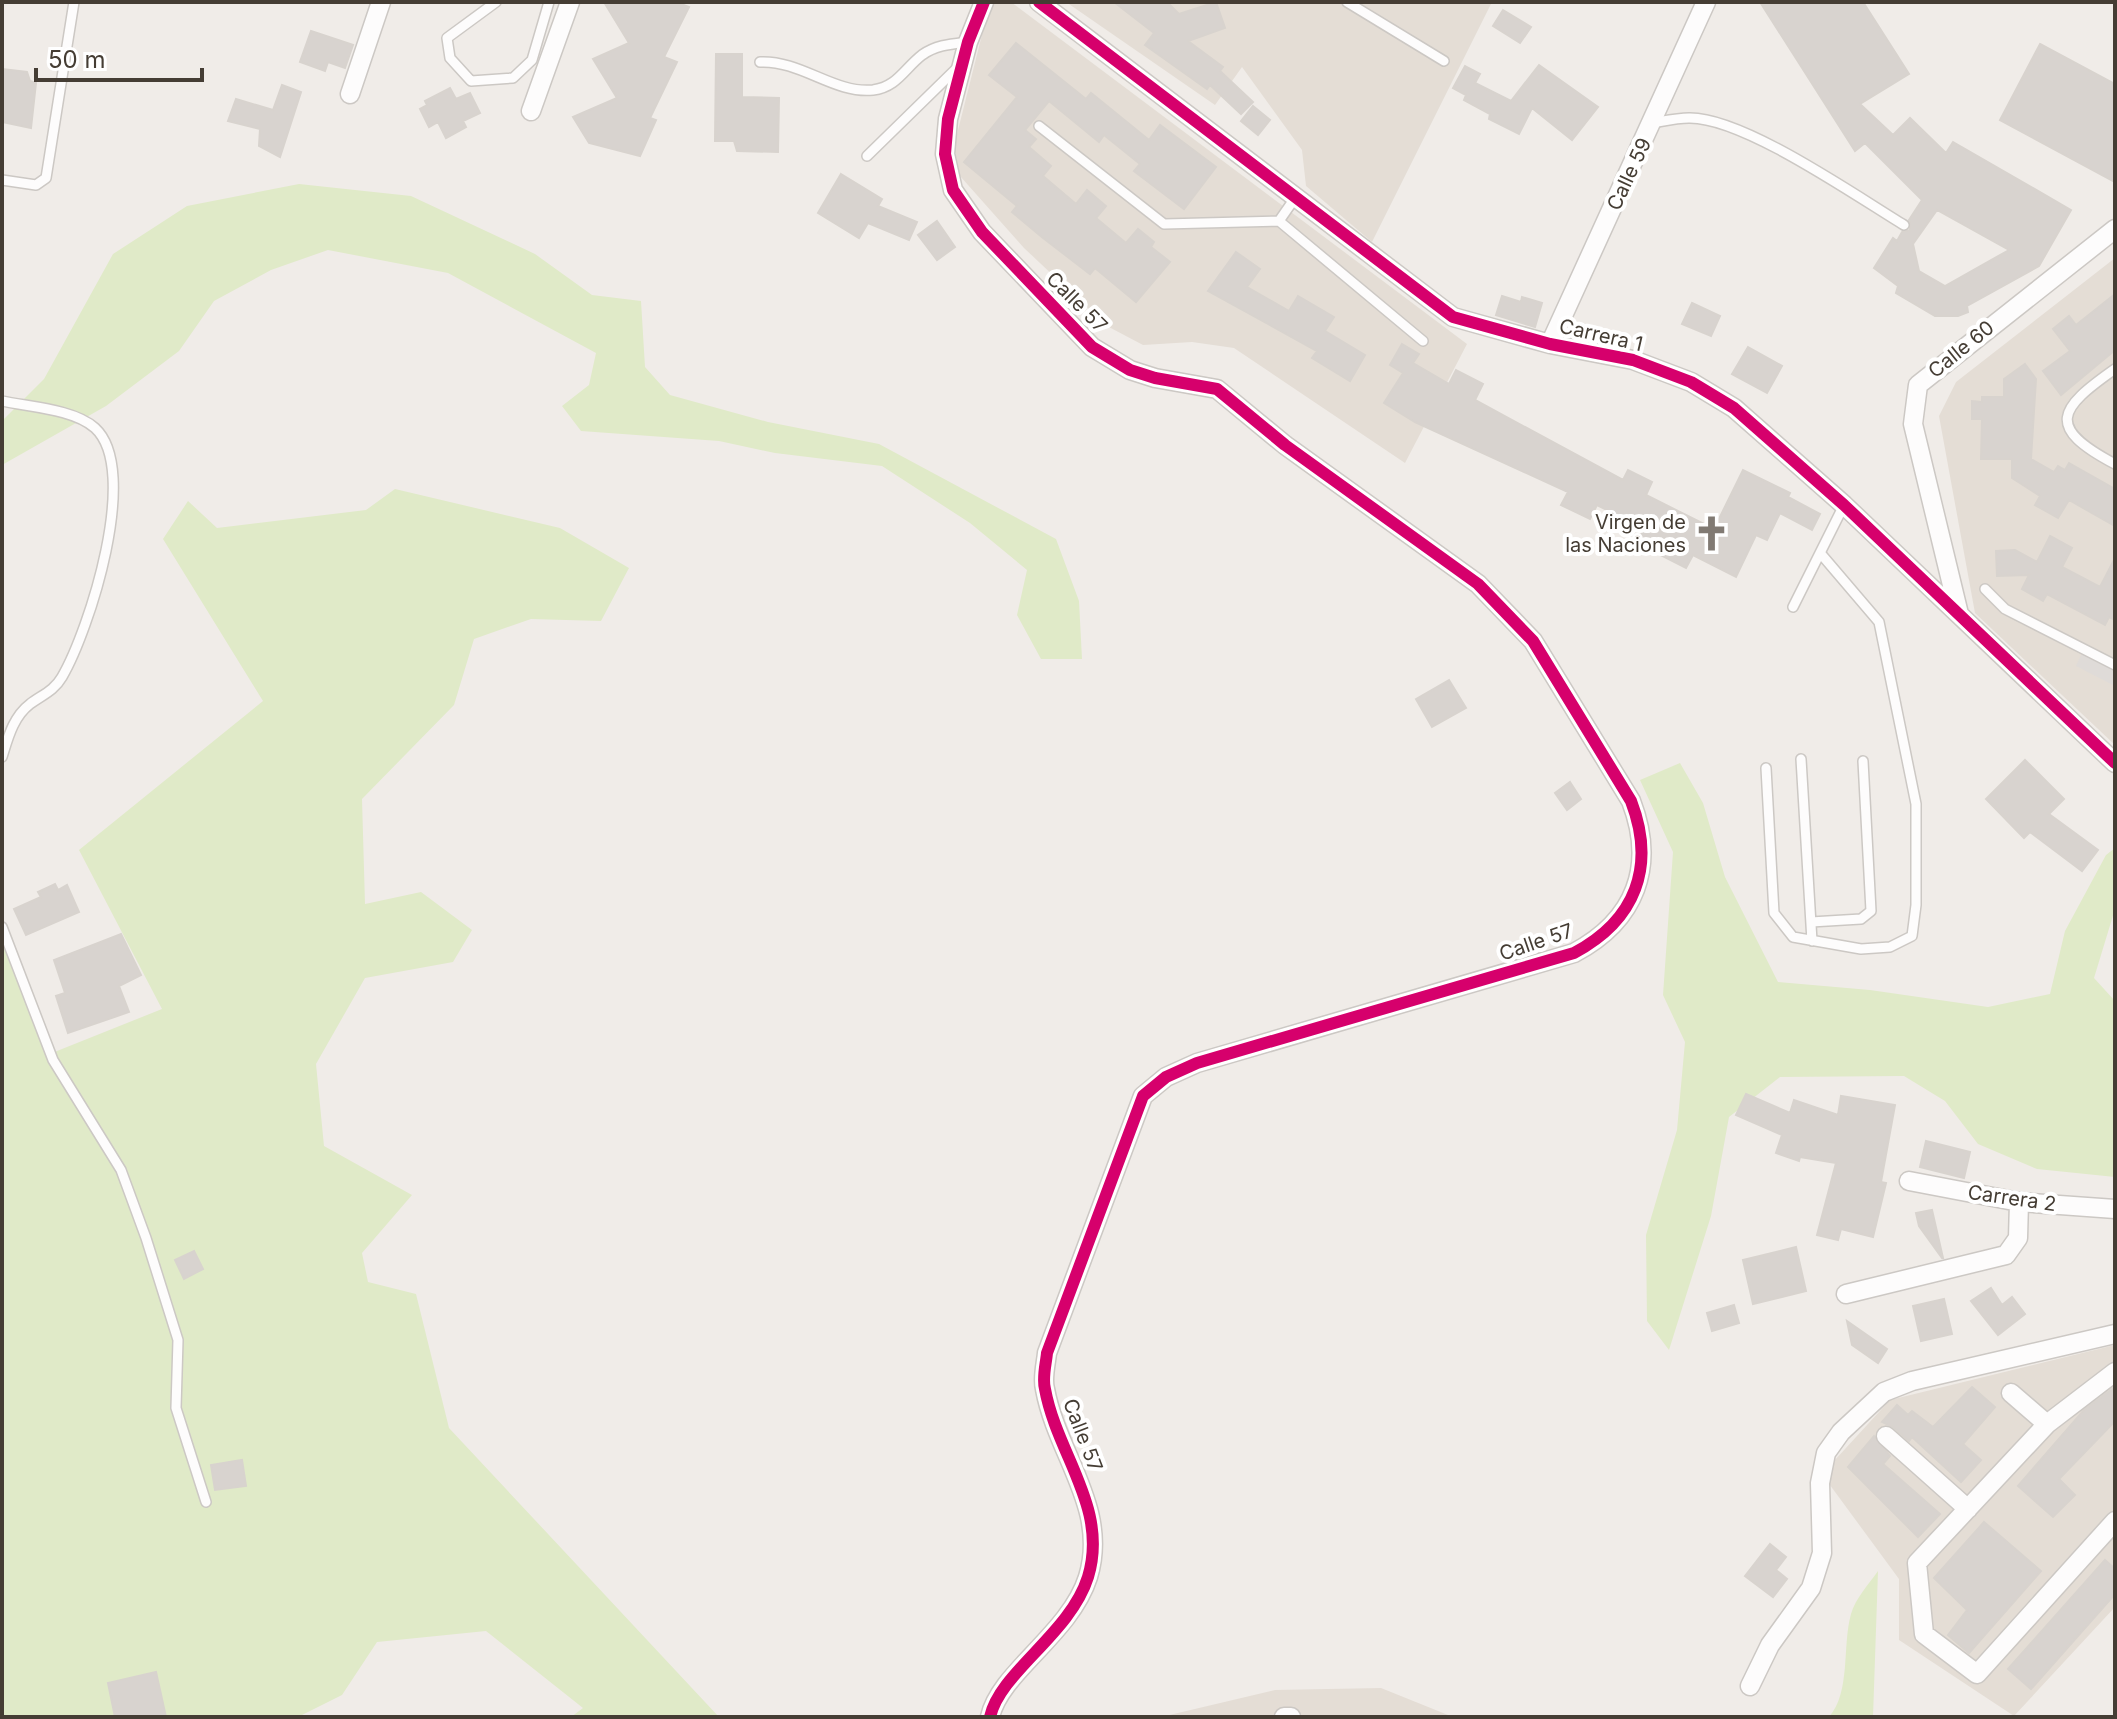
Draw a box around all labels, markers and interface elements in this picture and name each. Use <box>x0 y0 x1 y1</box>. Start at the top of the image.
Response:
scale bar <box>36 32 202 82</box>
text: 50 m <box>48 45 106 74</box>
street label: Calle 59 <box>1602 134 1656 214</box>
street label: Calle 57 <box>1042 267 1112 337</box>
street label: Carrera 1 <box>1557 314 1645 356</box>
street label: Calle 60 <box>1923 315 1999 383</box>
place label: Virgen de las Naciones <box>1565 510 1686 557</box>
church icon: Virgen de las Naciones <box>1693 514 1731 552</box>
street label: Calle 57 <box>1496 918 1576 966</box>
street label: Carrera 2 <box>1966 1180 2058 1216</box>
street label: Calle 57 <box>1058 1395 1108 1475</box>

